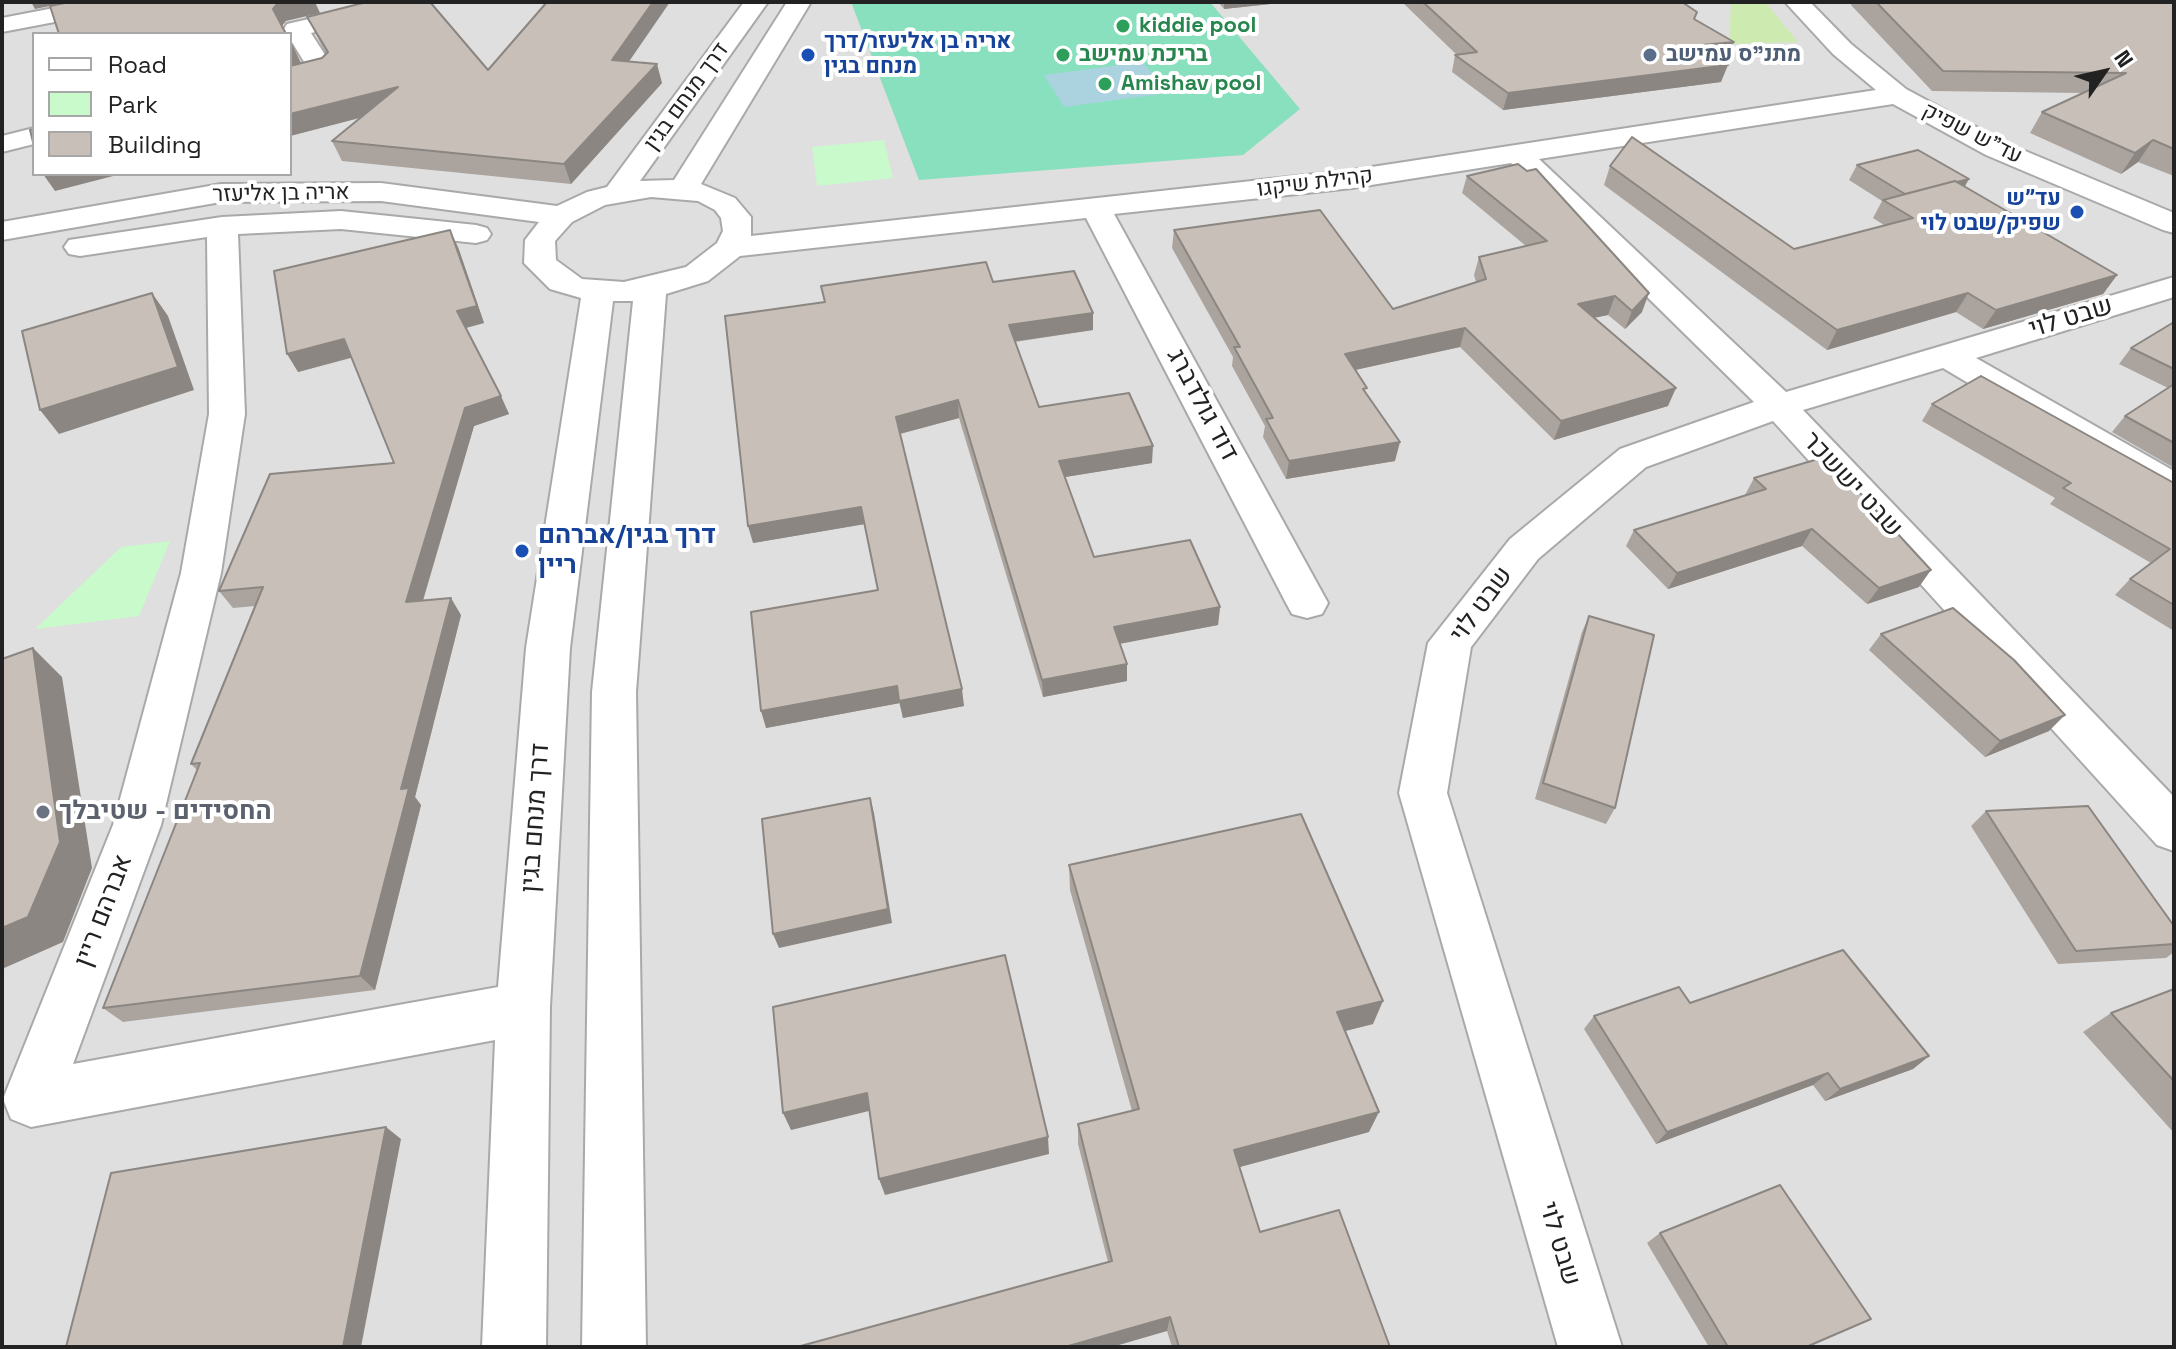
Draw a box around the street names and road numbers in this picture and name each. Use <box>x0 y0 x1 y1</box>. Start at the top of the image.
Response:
street label: דרך מנחם בגין <box>639 38 735 156</box>
street label: עד"ש שפיק <box>1918 98 2026 170</box>
street label: קהילת שיקגו <box>1255 163 1375 203</box>
street label: אריה בן אליעזר <box>212 180 350 208</box>
street label: שבט לוי <box>2025 291 2117 345</box>
street label: דוד גולדברג <box>1159 344 1245 466</box>
street label: שבט יששכר <box>1795 426 1909 544</box>
street label: שבט לוי <box>1444 561 1520 649</box>
street label: דרך מנחם בגין <box>515 742 557 894</box>
street label: אברהם ריין <box>68 851 140 971</box>
street label: שבט לוי <box>1532 1198 1586 1290</box>

